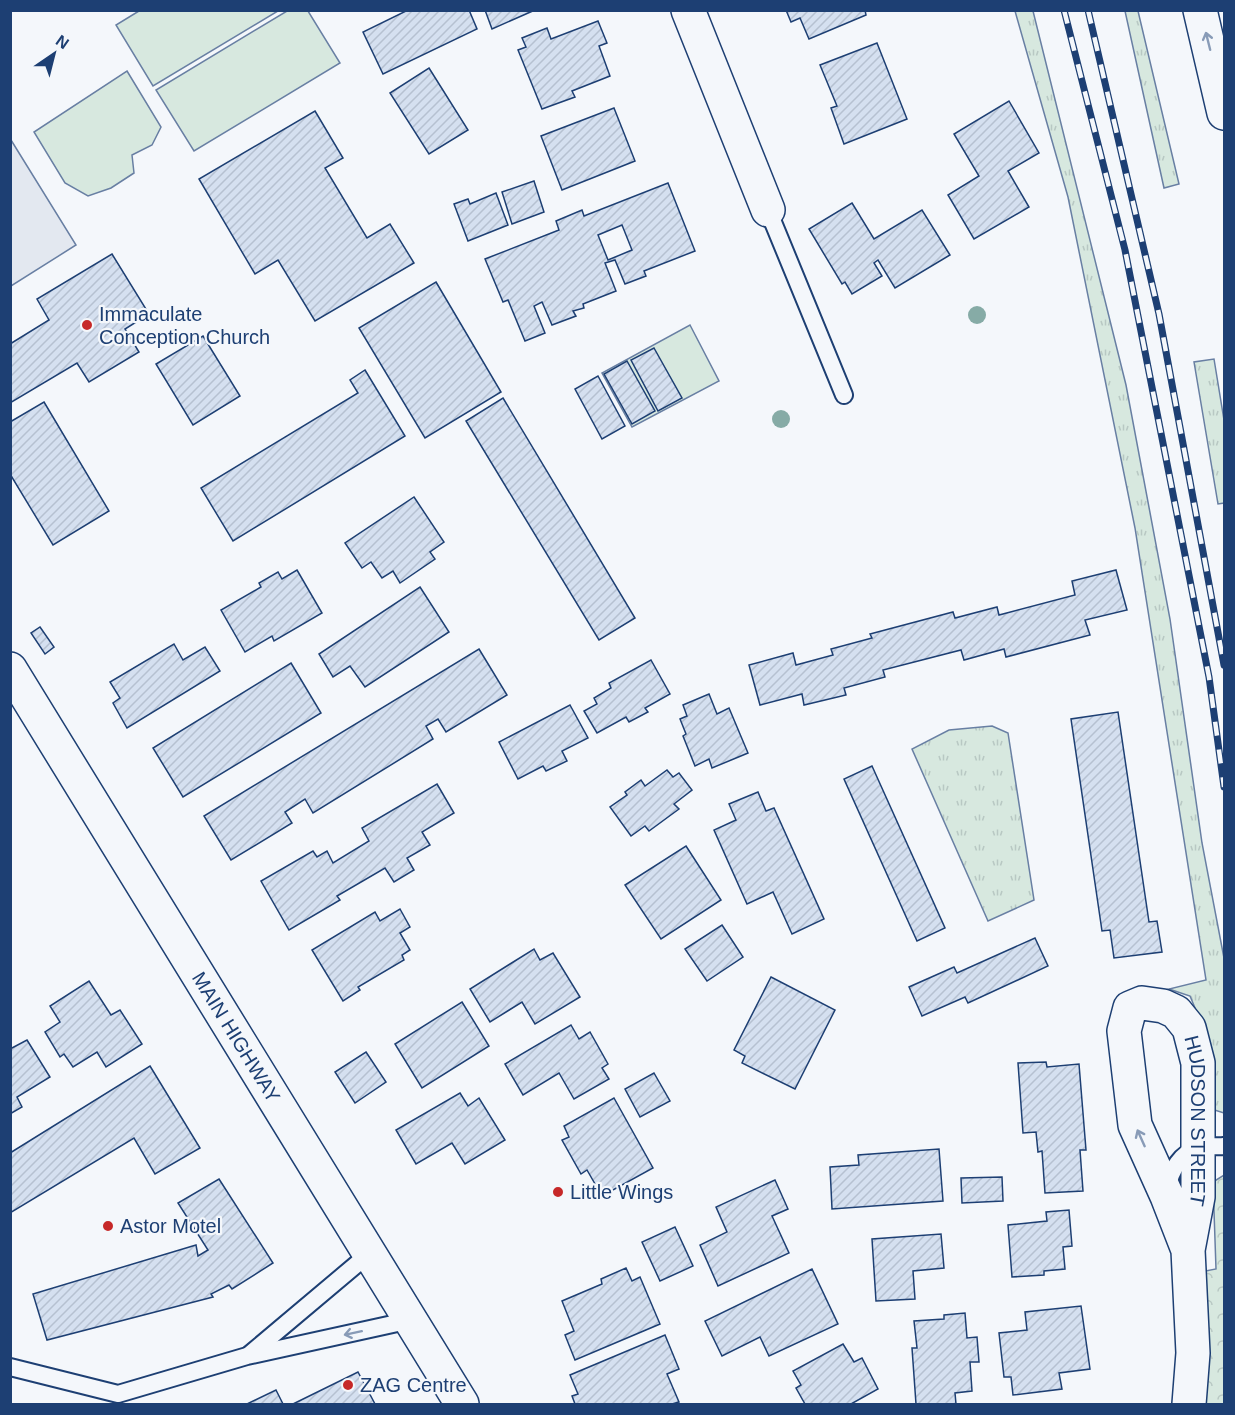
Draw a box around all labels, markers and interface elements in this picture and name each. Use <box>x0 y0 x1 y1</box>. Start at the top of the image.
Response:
north arrow <box>24 24 84 84</box>
text: N <box>53 32 72 52</box>
one-way arrow <box>1202 32 1214 51</box>
place label: Immaculate Conception Church <box>99 303 270 348</box>
marker: Immaculate Conception Church <box>80 318 94 332</box>
street label: MAIN HIGHWAY <box>188 968 285 1106</box>
street label: HUDSON STREET <box>1180 1033 1209 1208</box>
one-way arrow <box>1135 1130 1147 1148</box>
place label: Little Wings <box>570 1181 673 1203</box>
marker: Little Wings <box>551 1185 565 1199</box>
place label: Astor Motel <box>120 1215 221 1237</box>
marker: Astor Motel <box>101 1219 115 1233</box>
one-way arrow <box>344 1328 364 1339</box>
place label: ZAG Centre <box>360 1374 467 1396</box>
marker: ZAG Centre <box>341 1378 355 1392</box>

